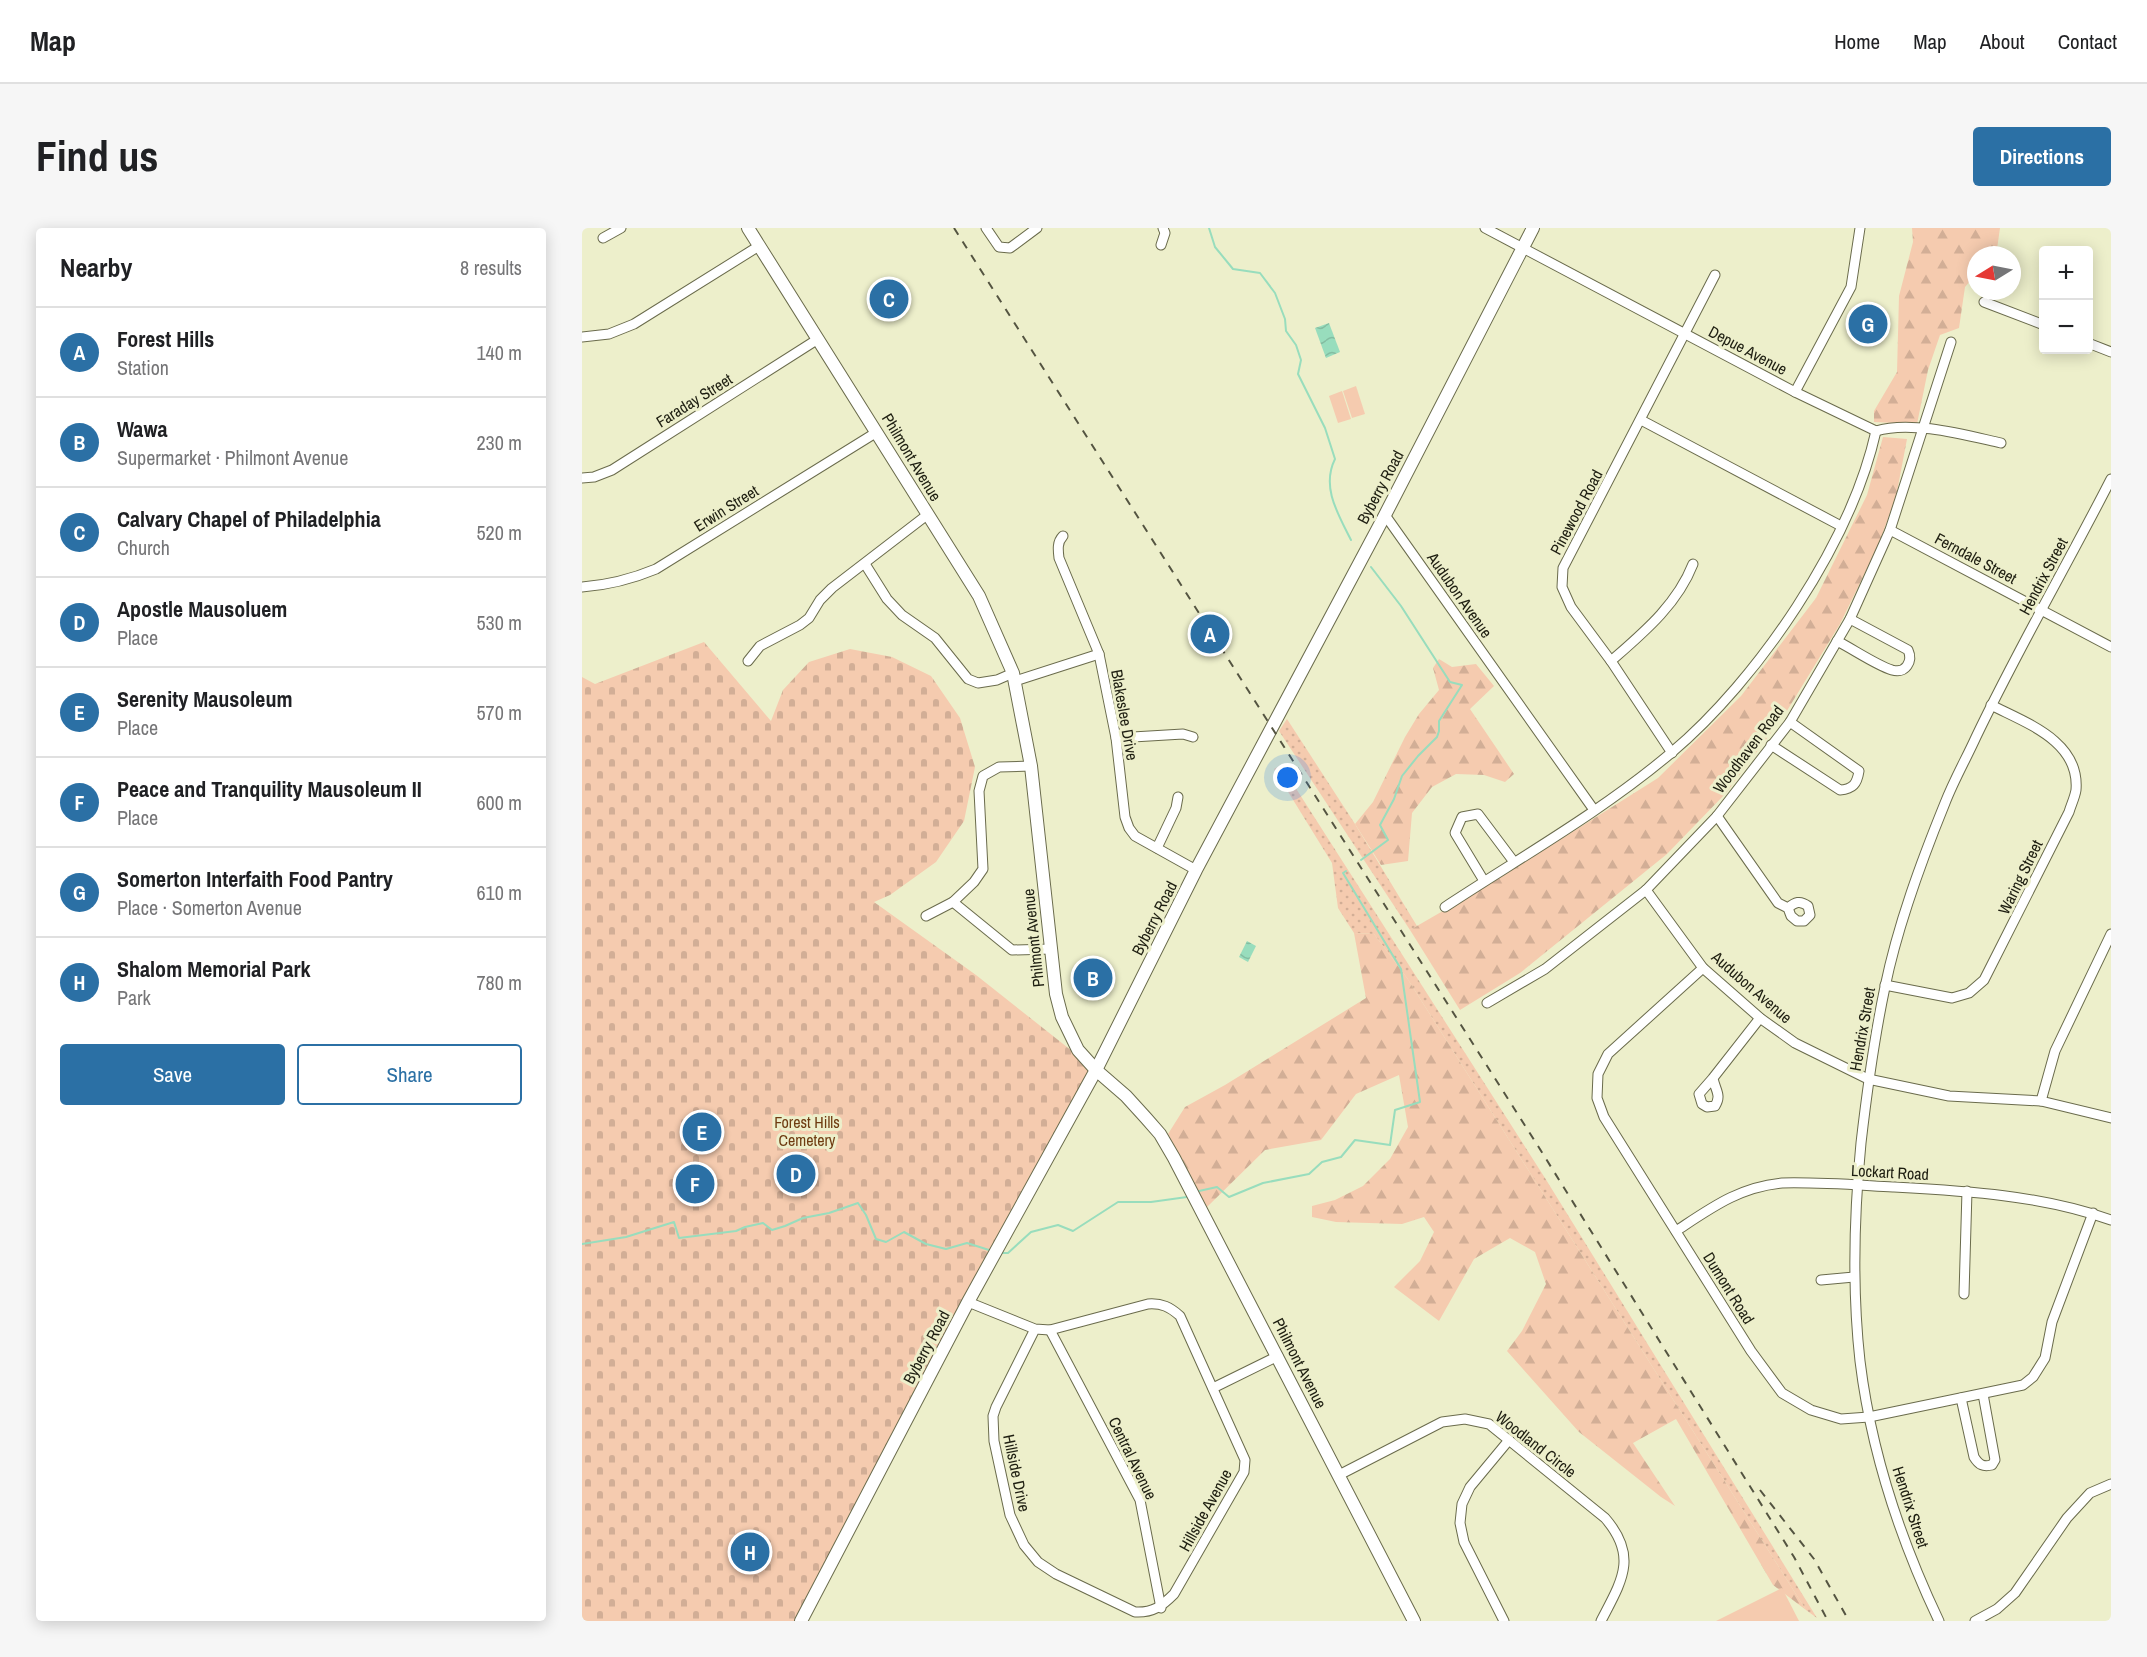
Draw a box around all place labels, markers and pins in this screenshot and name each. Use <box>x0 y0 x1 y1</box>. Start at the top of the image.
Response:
pin: C <box>870 276 908 322</box>
pin: G <box>1848 302 1888 346</box>
pin: A <box>1190 612 1230 656</box>
pin: B <box>1074 956 1112 1000</box>
pin: E <box>682 1110 722 1154</box>
pin: D <box>776 1152 816 1196</box>
pin: F <box>676 1162 714 1206</box>
pin: H <box>730 1530 770 1574</box>

